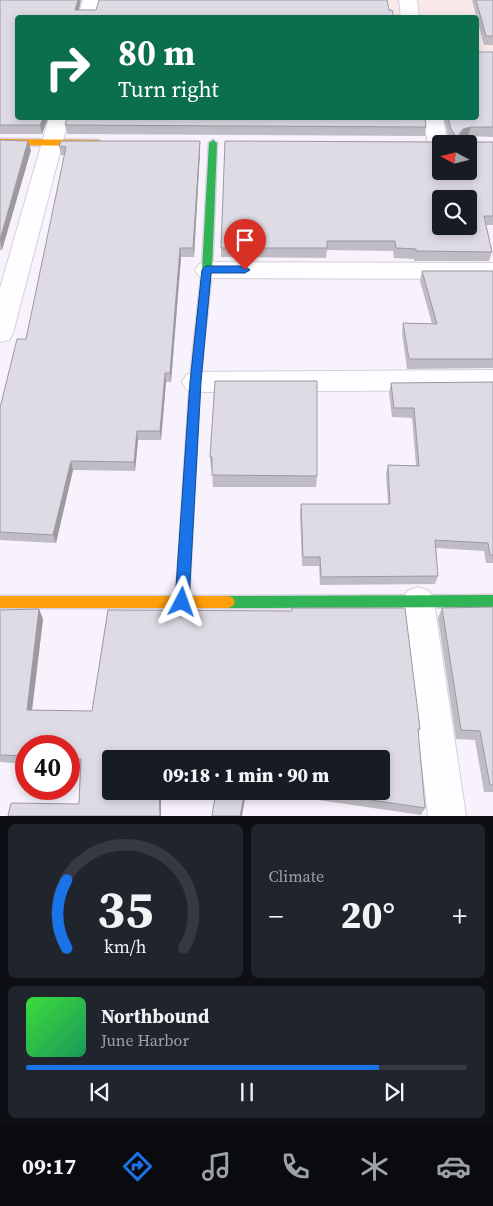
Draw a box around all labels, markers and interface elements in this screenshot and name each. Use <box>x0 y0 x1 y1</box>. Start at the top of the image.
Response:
text: 80 m <box>118 29 195 77</box>
icon: right <box>35 35 100 100</box>
text: Turn right <box>118 74 219 104</box>
north arrow <box>432 135 478 180</box>
map controls <box>432 135 477 235</box>
button: search <box>432 190 477 235</box>
pin <box>224 219 266 270</box>
icon: arrive <box>231 226 259 254</box>
position arrow <box>155 575 207 627</box>
speed limit sign: 40 <box>15 735 80 800</box>
text: 09:18 · 1 min · 90 m <box>163 762 329 788</box>
text: Climate <box>269 865 324 887</box>
text: 35 <box>97 873 153 944</box>
text: 20° <box>341 889 395 941</box>
text: − <box>269 897 283 935</box>
text: + <box>452 897 467 935</box>
text: km/h <box>104 934 147 959</box>
text: Northbound <box>101 1003 209 1029</box>
text: June Harbor <box>101 1029 189 1051</box>
icon: previous <box>86 1078 114 1106</box>
icon: pause <box>233 1078 261 1106</box>
icon: next <box>380 1078 408 1106</box>
icon: directions <box>120 1149 155 1184</box>
icon: music <box>199 1149 234 1184</box>
icon: phone <box>278 1149 313 1184</box>
icon: climate <box>357 1149 392 1184</box>
icon: car <box>436 1149 471 1184</box>
text: 09:17 <box>22 1151 76 1181</box>

